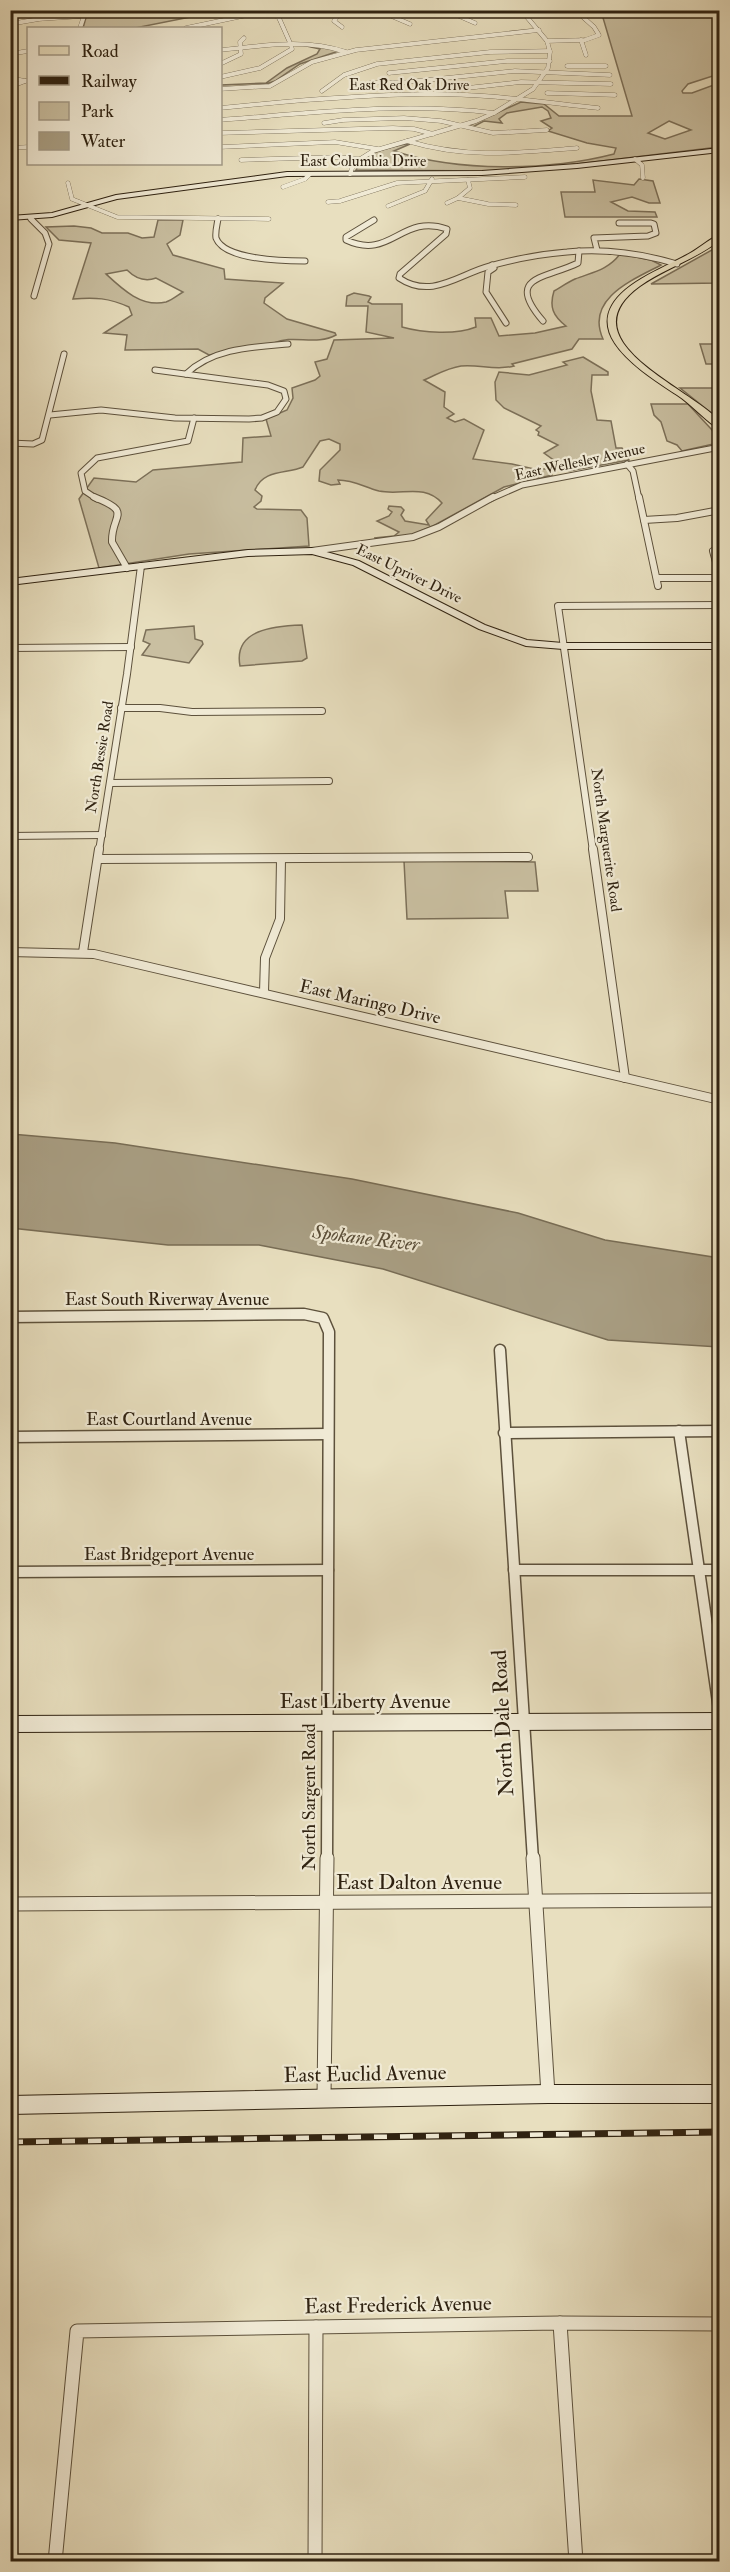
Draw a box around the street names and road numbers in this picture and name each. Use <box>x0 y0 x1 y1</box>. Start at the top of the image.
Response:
street label: East Red Oak Drive <box>349 76 469 95</box>
street label: East Columbia Drive <box>300 152 426 171</box>
street label: East Wellesley Avenue <box>513 439 647 485</box>
street label: East Upriver Drive <box>353 540 465 609</box>
street label: North Bessie Road <box>82 699 118 814</box>
street label: North Marguerite Road <box>587 767 626 914</box>
street label: East Maringo Drive <box>297 975 443 1030</box>
street label: East South Riverway Avenue <box>65 1288 270 1311</box>
street label: East Courtland Avenue <box>86 1408 252 1431</box>
street label: East Bridgeport Avenue <box>84 1543 255 1566</box>
street label: North Dale Road <box>486 1648 520 1797</box>
street label: East Liberty Avenue <box>279 1688 451 1715</box>
street label: North Sargent Road <box>298 1723 321 1871</box>
street label: East Dalton Avenue <box>336 1869 502 1896</box>
street label: East Euclid Avenue <box>283 2059 447 2089</box>
street label: East Frederick Avenue <box>304 2290 492 2320</box>

